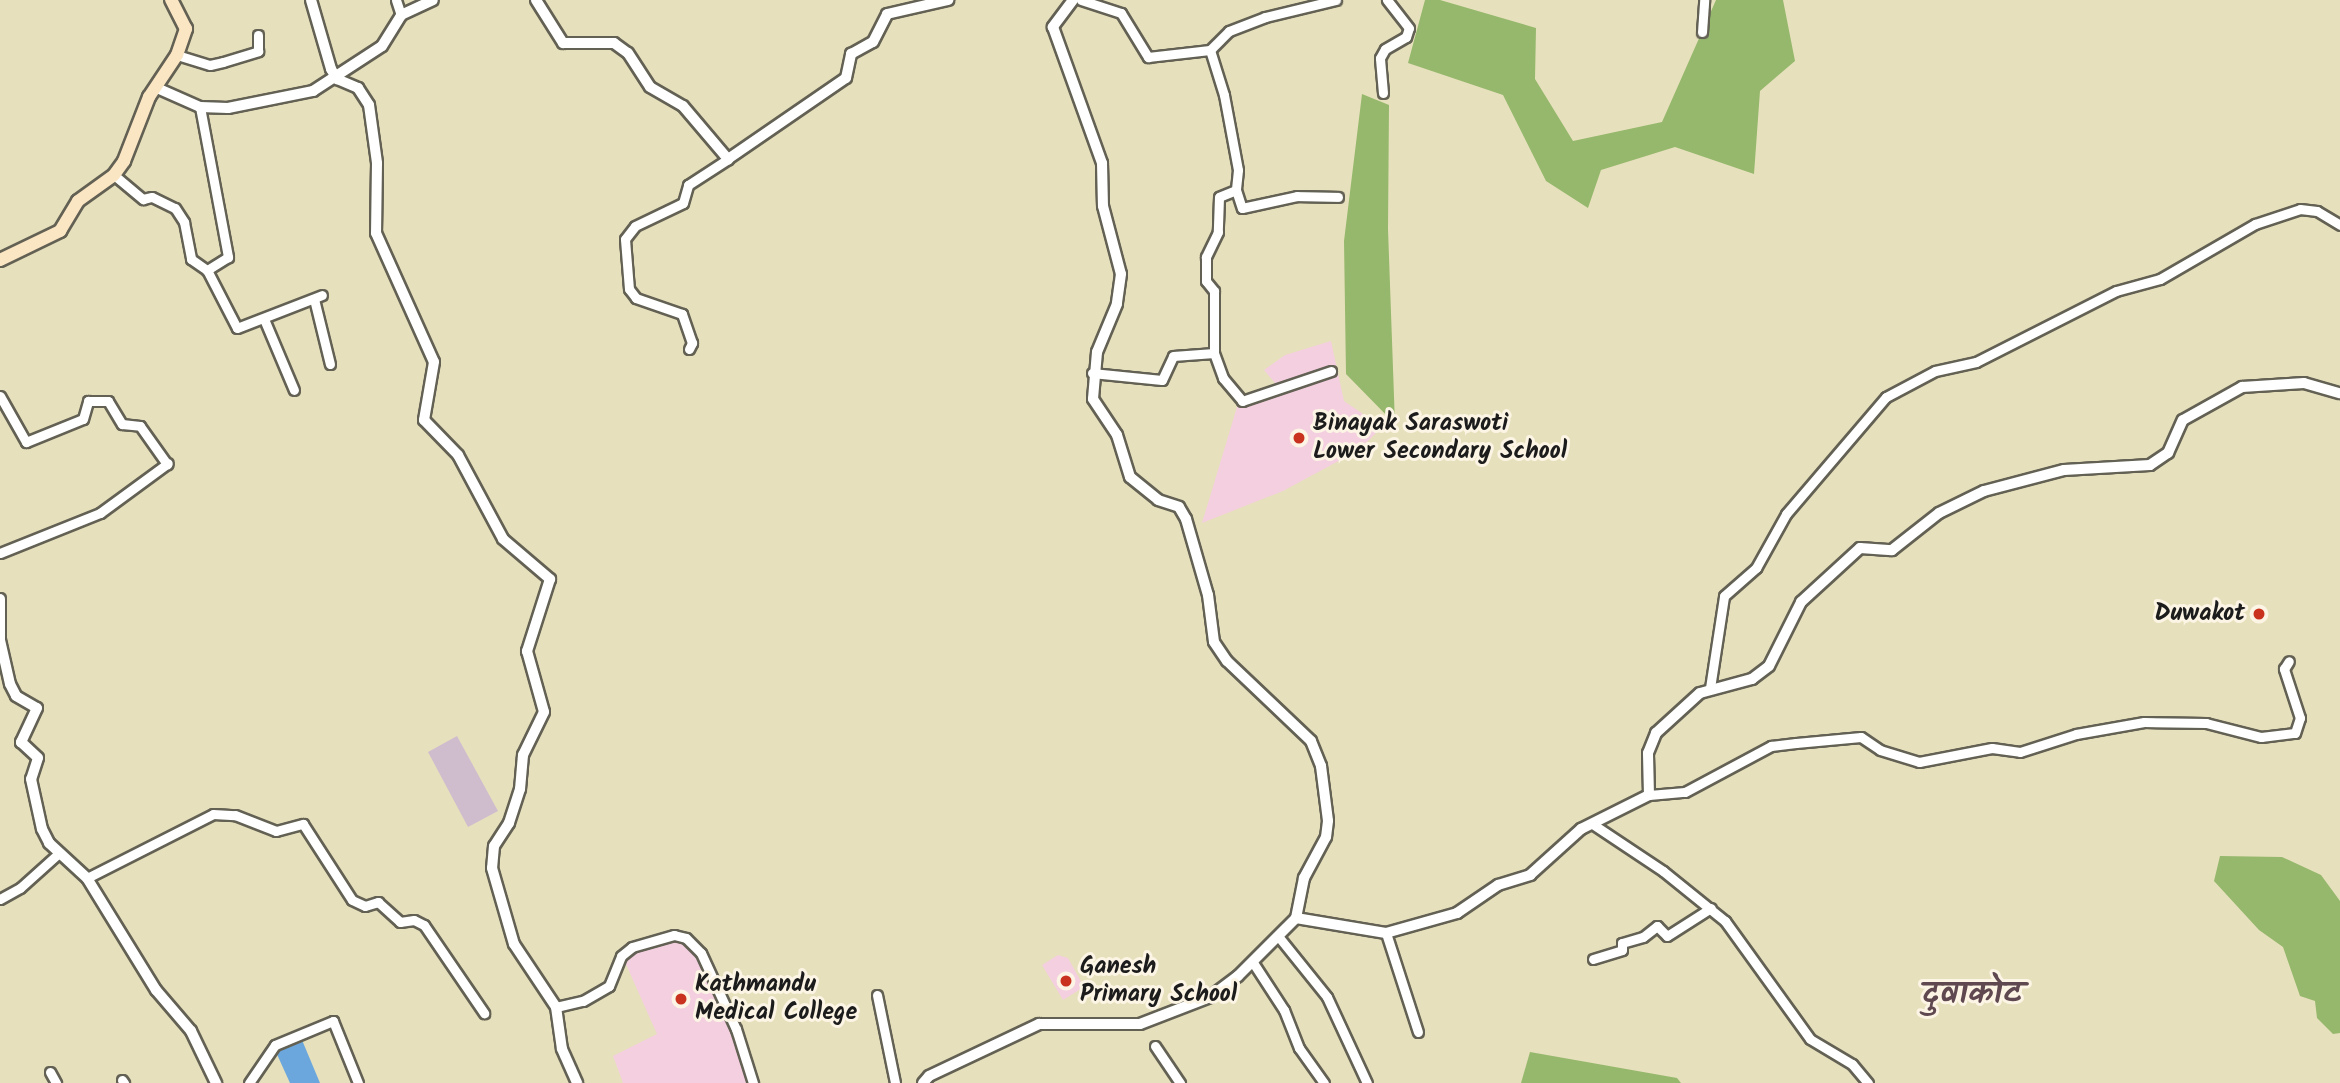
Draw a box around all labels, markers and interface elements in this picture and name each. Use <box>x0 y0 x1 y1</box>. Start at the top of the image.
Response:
place label: Binayak Saraswoti Lower Secondary School <box>1313 410 1567 466</box>
marker: Binayak Saraswoti Lower Secondary School <box>1291 430 1307 446</box>
place label: Duwakot <box>2154 600 2245 628</box>
marker: Duwakot <box>2251 606 2267 622</box>
place label: Ganesh Primary School <box>1080 953 1237 1009</box>
place label: Kathmandu Medical College <box>695 971 857 1027</box>
marker: Ganesh Primary School <box>1058 973 1074 989</box>
district label: दुवाकोट <box>1922 976 2022 1014</box>
marker: Kathmandu Medical College <box>673 991 689 1007</box>

